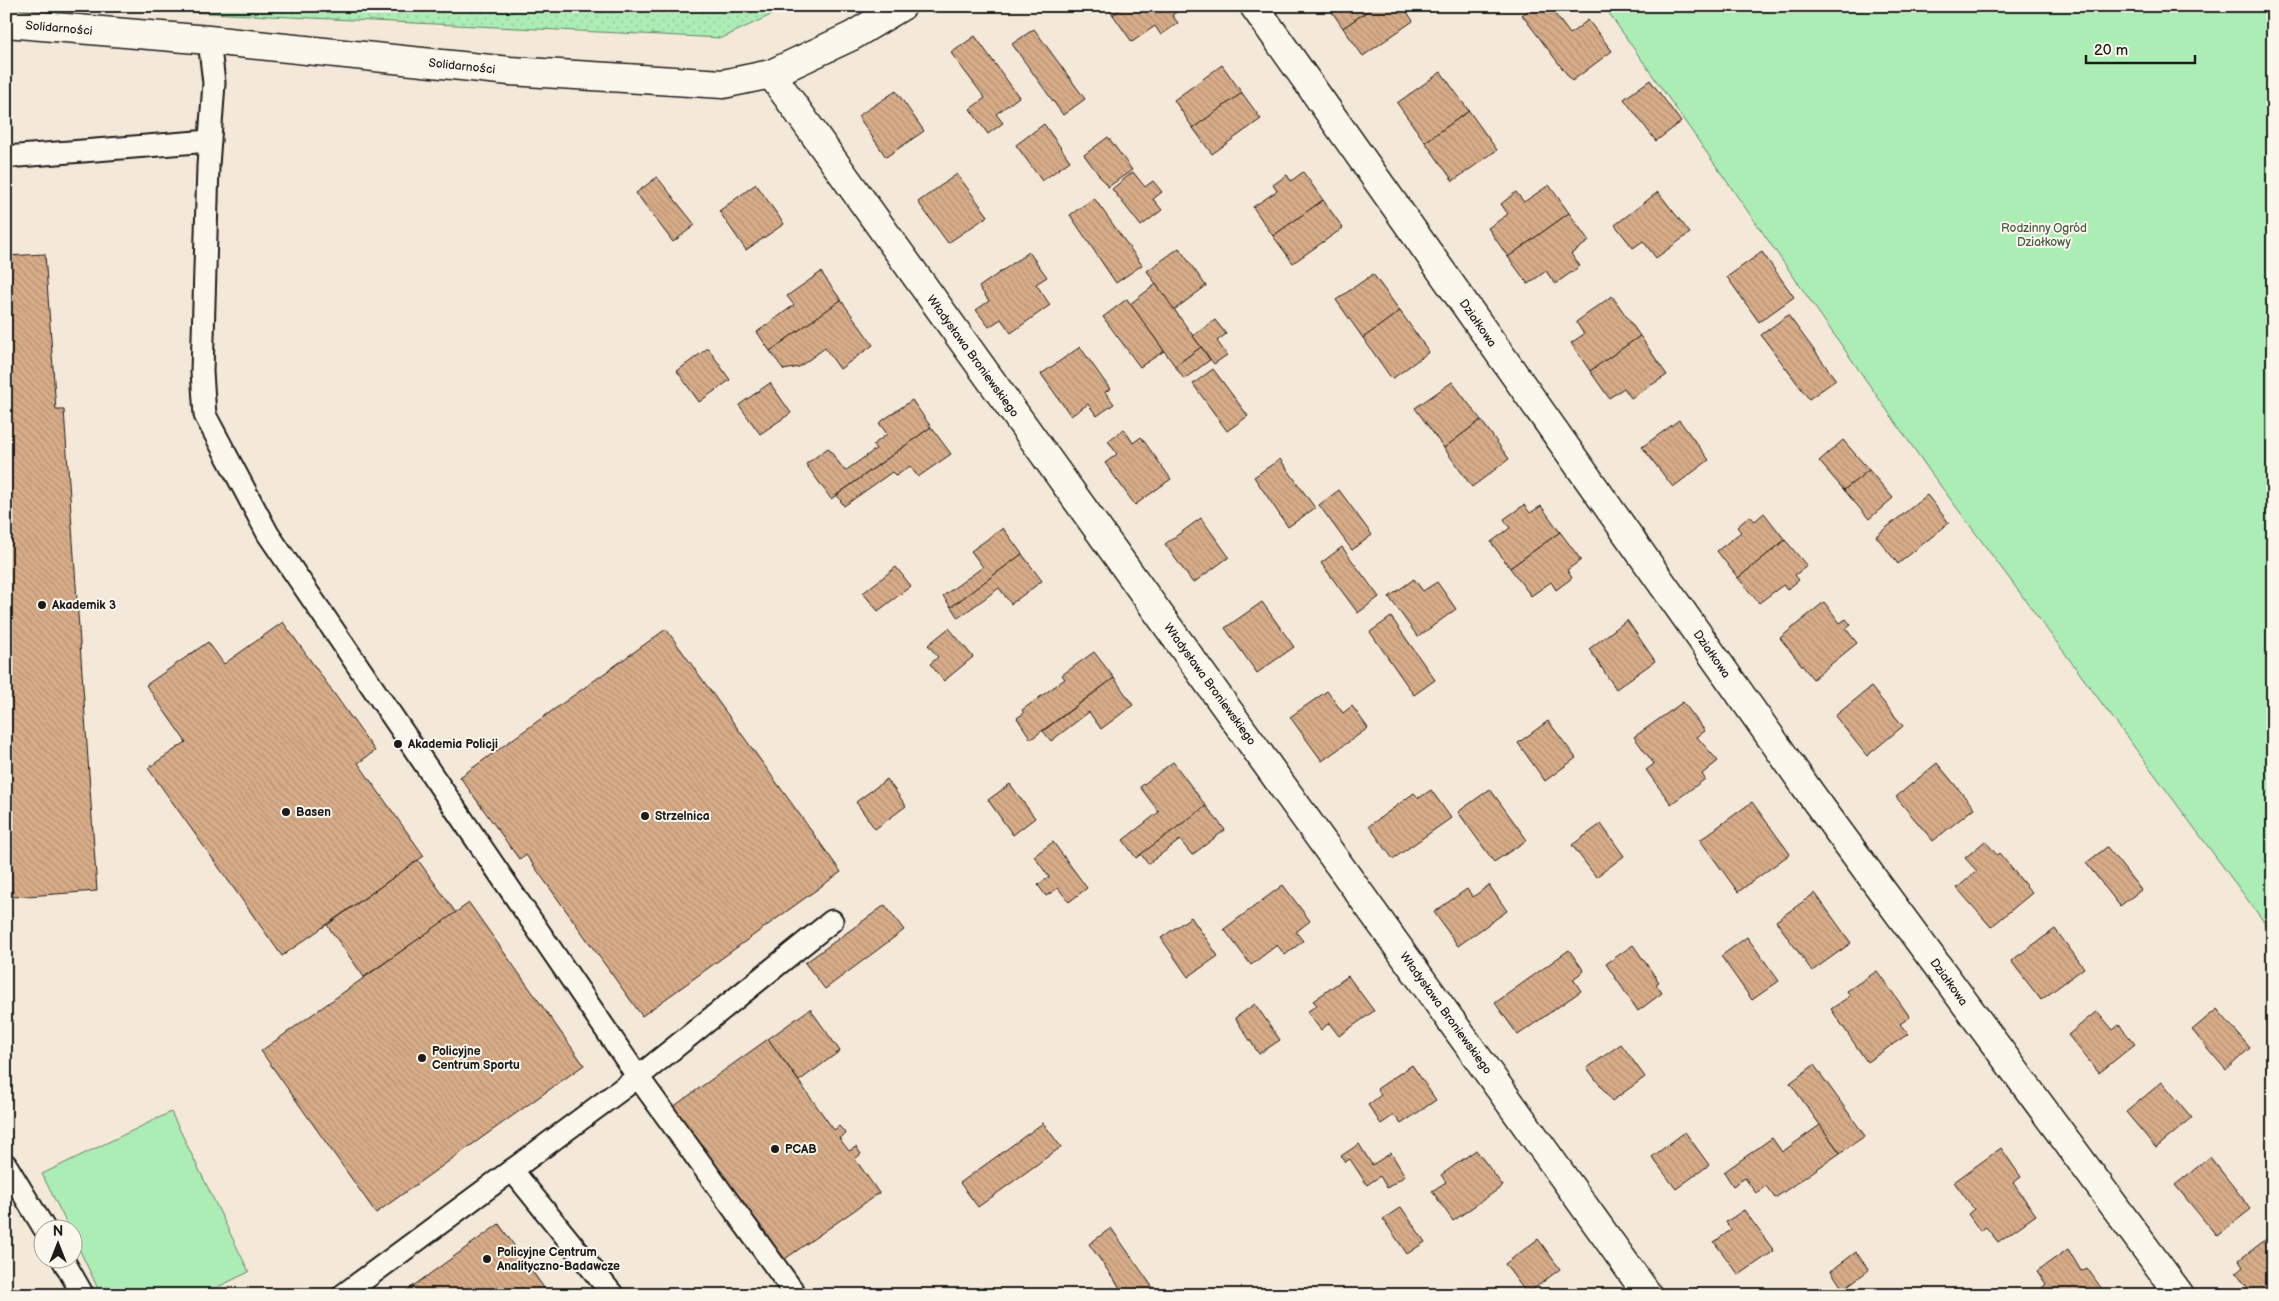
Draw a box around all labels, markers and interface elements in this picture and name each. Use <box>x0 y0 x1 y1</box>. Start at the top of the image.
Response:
street label: Solidarności <box>25 18 93 39</box>
scale bar <box>2086 32 2195 64</box>
text: 20 m <box>2094 41 2128 60</box>
street label: Solidarności <box>428 56 496 77</box>
park label: Rodzinny Ogród Działkowy <box>2001 221 2087 250</box>
street label: Władysława Broniewskiego <box>923 292 1022 420</box>
street label: Działkowa <box>1456 297 1500 350</box>
place label: Akademik 3 <box>51 598 116 613</box>
marker: Akademik 3 <box>36 599 48 611</box>
street label: Władysława Broniewskiego <box>1160 620 1259 748</box>
street label: Działkowa <box>1690 628 1734 681</box>
place label: Akademia Policji <box>407 737 498 752</box>
marker: Akademia Policji <box>392 738 404 750</box>
place label: Basen <box>296 805 331 820</box>
marker: Basen <box>280 806 292 818</box>
place label: Strzelnica <box>655 809 710 824</box>
marker: Strzelnica <box>639 810 651 822</box>
street label: Władysława Broniewskiego <box>1396 949 1495 1077</box>
street label: Działkowa <box>1926 956 1971 1009</box>
place label: Policyjne Centrum Sportu <box>432 1044 520 1073</box>
marker: Policyjne Centrum Sportu <box>416 1052 428 1064</box>
place label: PCAB <box>785 1142 817 1157</box>
marker: PCAB <box>769 1143 781 1155</box>
north arrow <box>32 1218 82 1268</box>
text: N <box>53 1223 63 1240</box>
place label: Policyjne Centrum Analityczno-Badawcze <box>496 1245 620 1274</box>
marker: Policyjne Centrum Analityczno-Badawcze <box>481 1253 493 1265</box>

